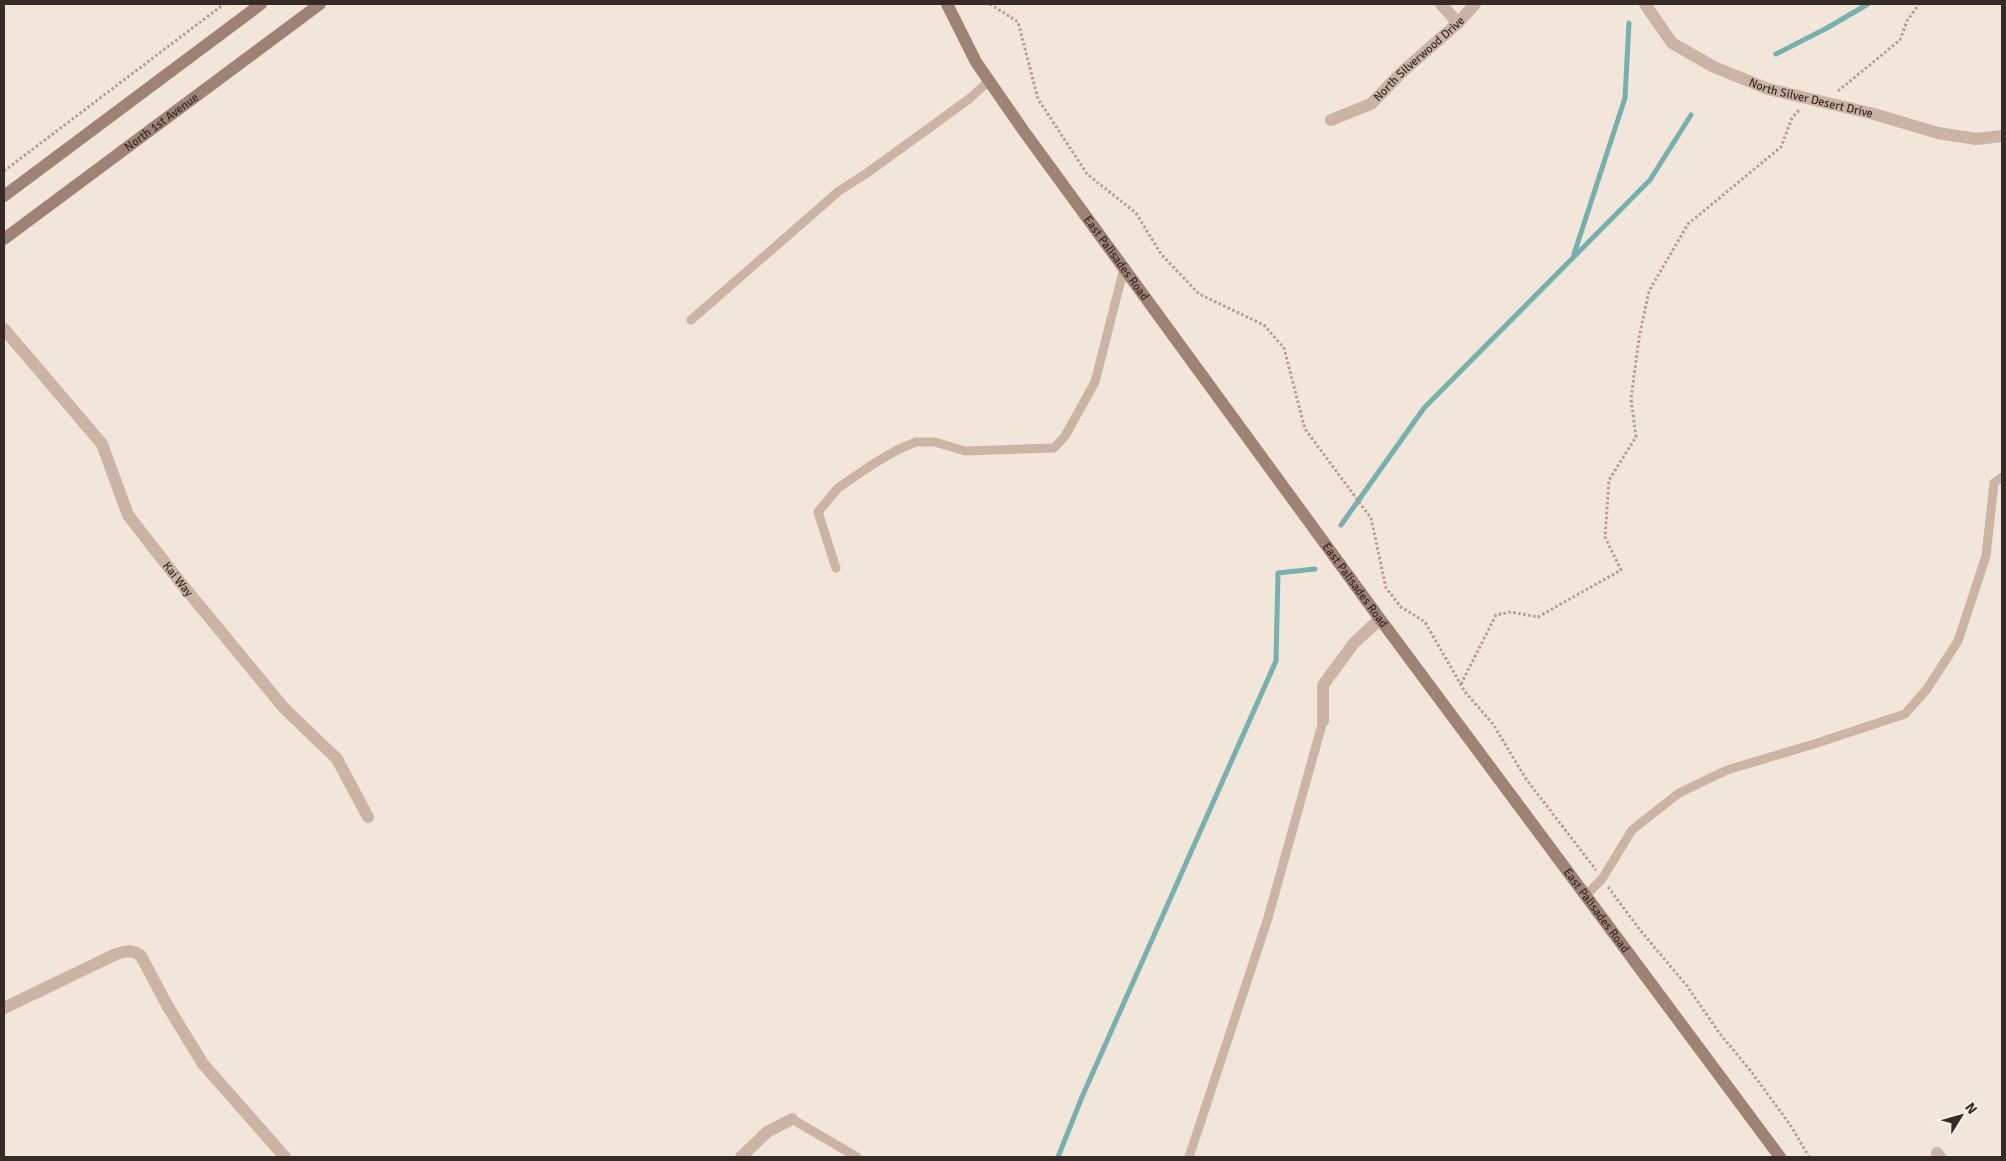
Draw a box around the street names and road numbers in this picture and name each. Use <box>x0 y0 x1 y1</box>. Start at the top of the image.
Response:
street label: North Silverwood Drive <box>1370 13 1468 105</box>
street label: North Silver Desert Drive <box>1747 75 1875 121</box>
street label: North 1st Avenue <box>121 90 201 155</box>
street label: East Palisades Road <box>1080 213 1152 303</box>
street label: East Palisades Road <box>1319 540 1391 631</box>
street label: Kai Way <box>160 559 197 600</box>
street label: East Palisades Road <box>1560 865 1633 956</box>

